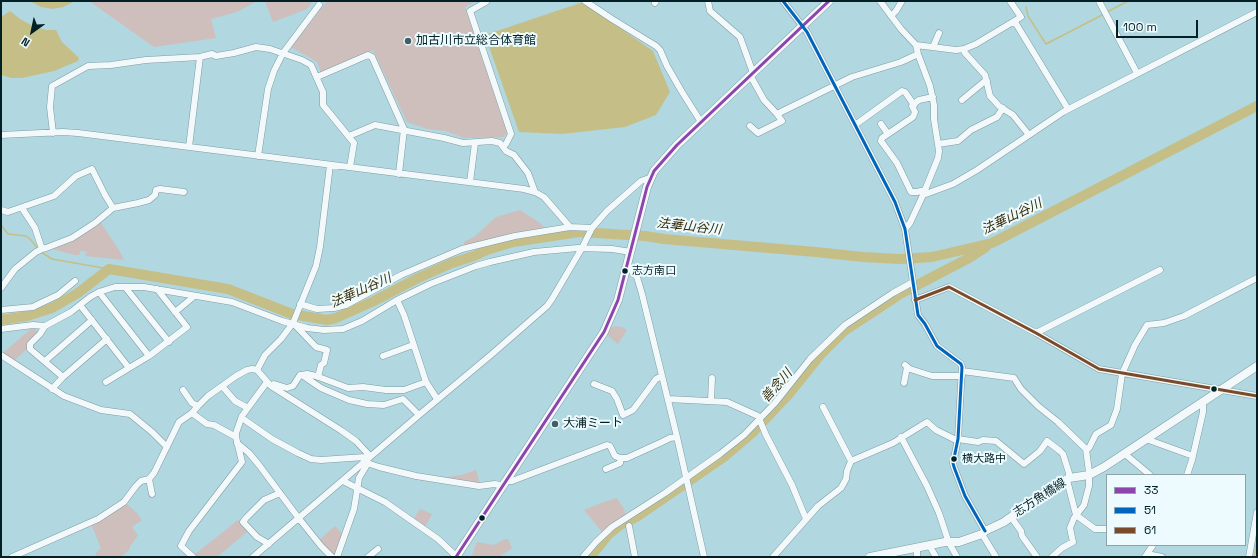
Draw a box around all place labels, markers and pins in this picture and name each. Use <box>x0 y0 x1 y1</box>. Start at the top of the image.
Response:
place label: 加古川市立総合体育館 <box>416 34 536 48</box>
marker: 加古川市立総合体育館 <box>403 36 413 46</box>
place label: 志方南口 <box>632 264 676 278</box>
marker: 志方南口 <box>620 266 630 276</box>
unlabelled marker <box>1209 384 1219 394</box>
place label: 大浦ミート <box>563 417 623 431</box>
marker: 大浦ミート <box>550 419 560 429</box>
place label: 横大路中 <box>962 452 1006 466</box>
marker: 横大路中 <box>949 454 959 464</box>
unlabelled marker <box>477 513 487 523</box>

